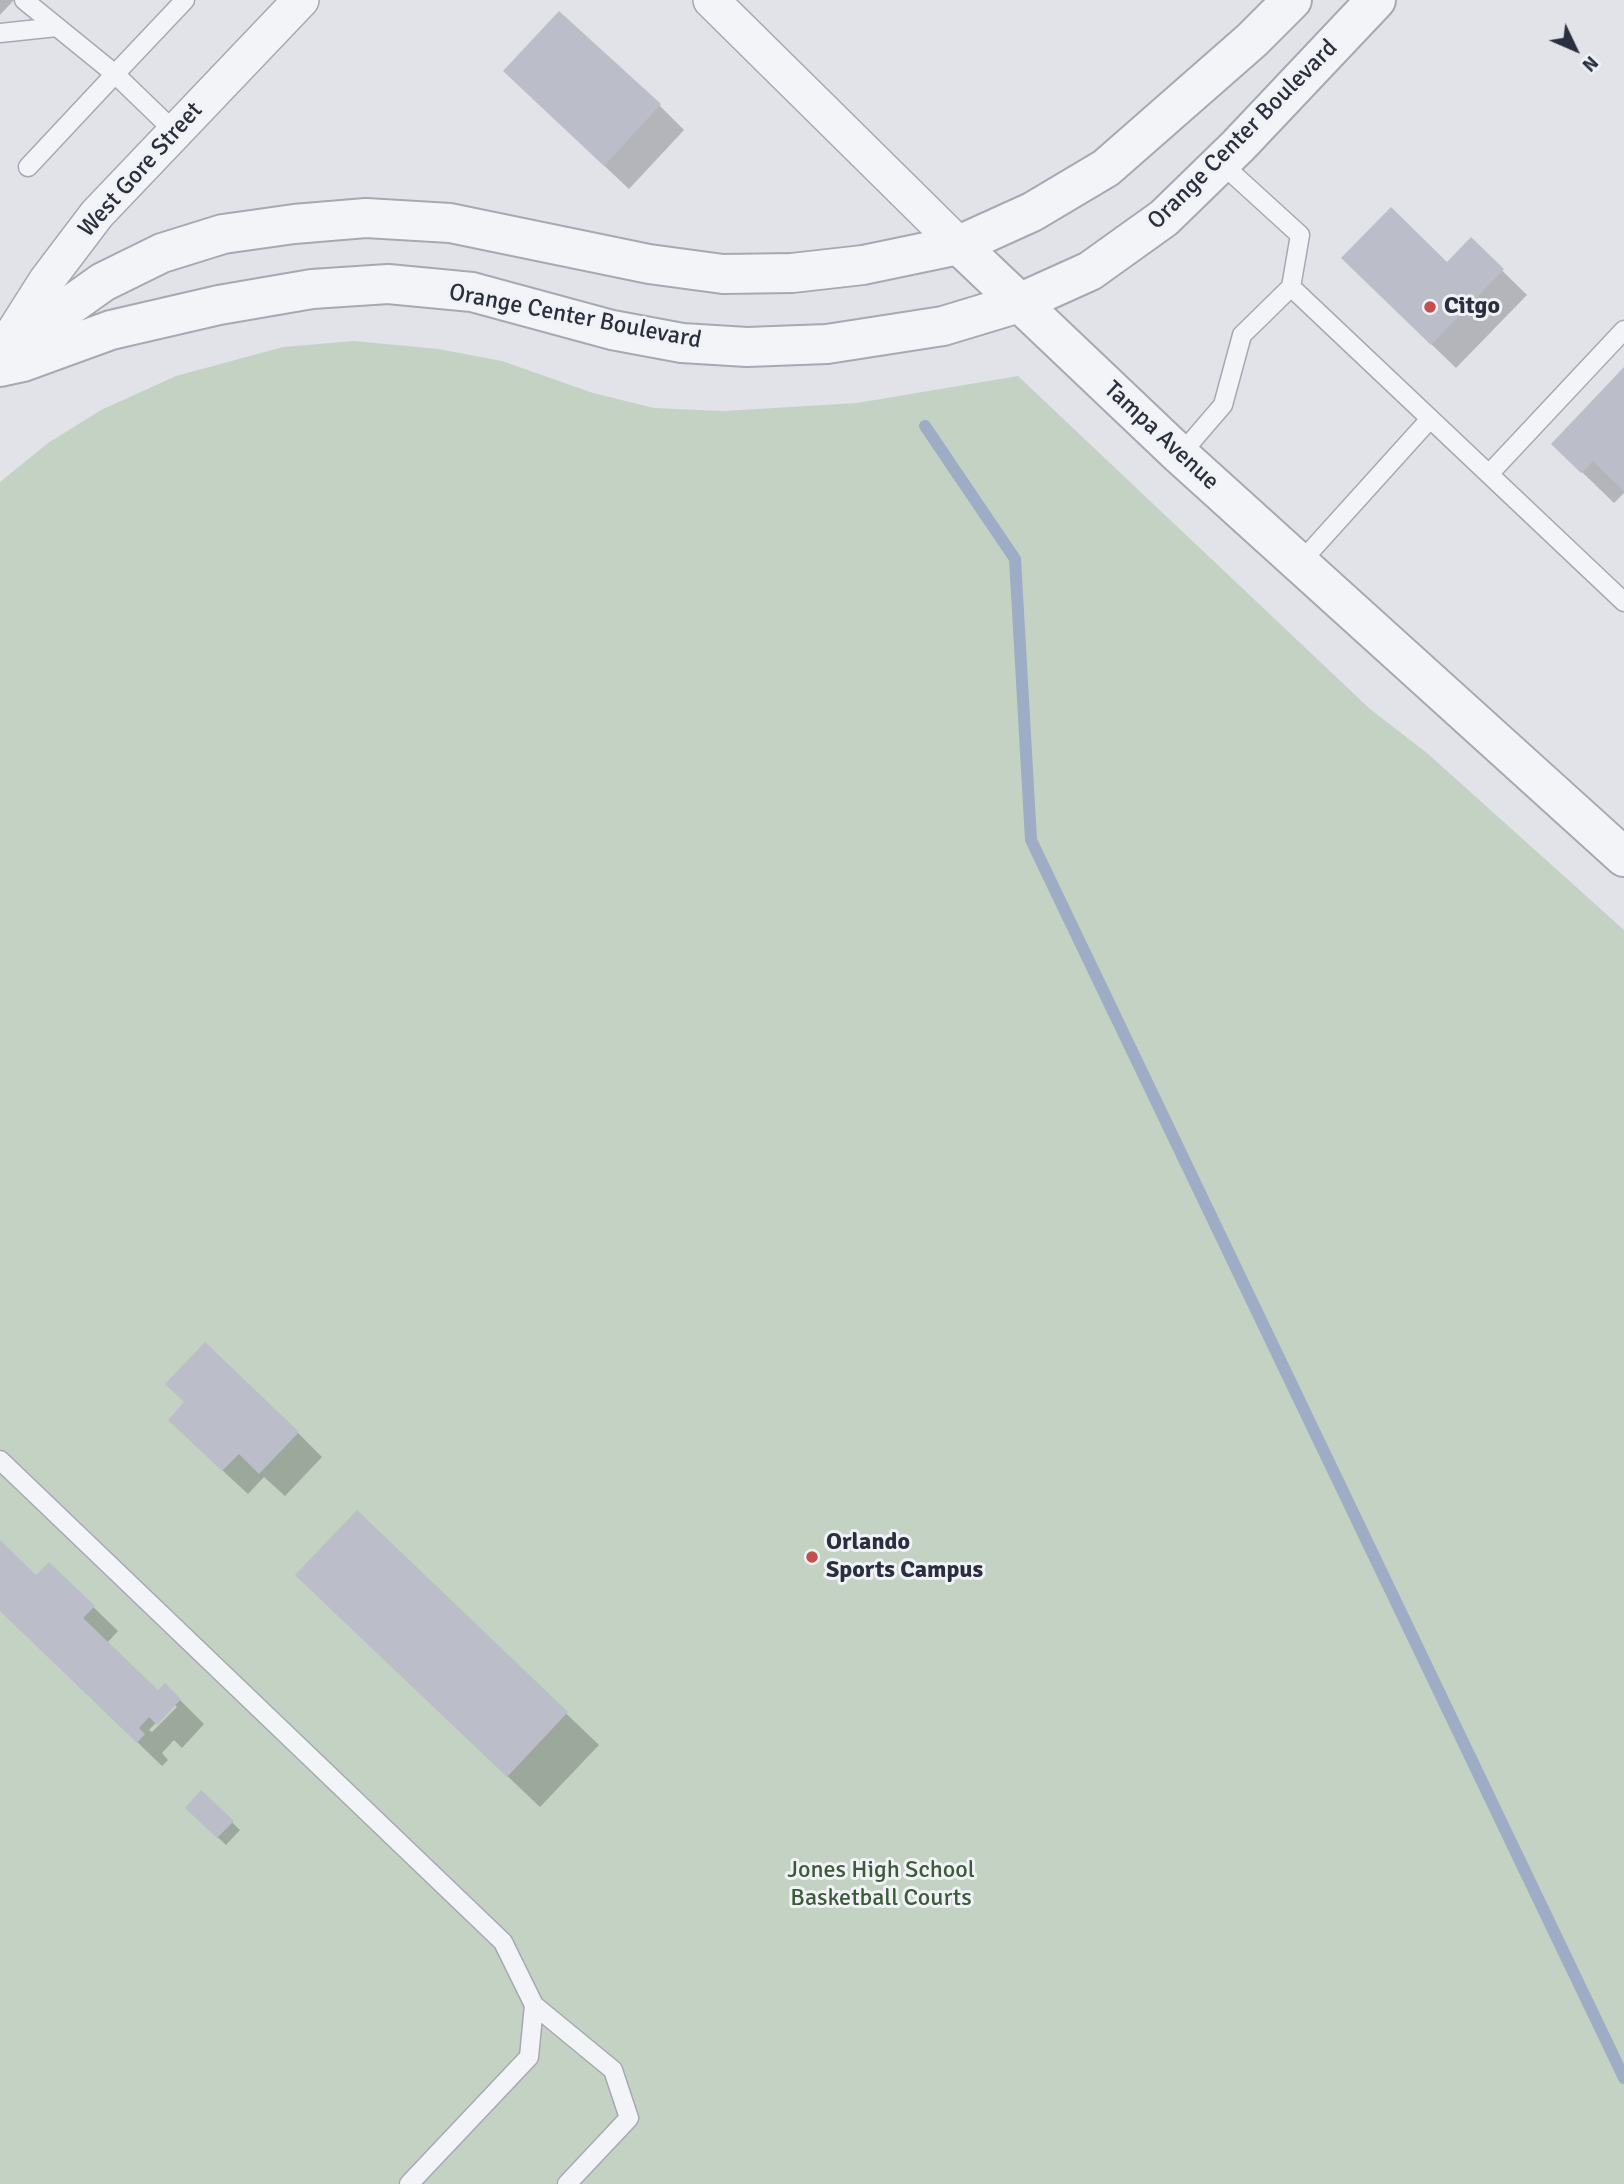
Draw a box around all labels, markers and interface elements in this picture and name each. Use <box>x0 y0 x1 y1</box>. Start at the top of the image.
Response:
north arrow <box>1540 14 1610 84</box>
street label: Orange Center Boulevard <box>1142 34 1344 236</box>
text: N <box>1577 50 1603 77</box>
street label: West Gore Street <box>73 97 209 243</box>
street label: Orange Center Boulevard <box>446 278 704 356</box>
place label: Citgo <box>1444 293 1500 321</box>
marker: Citgo <box>1422 299 1438 315</box>
street label: Tampa Avenue <box>1098 375 1224 497</box>
place label: Orlando Sports Campus <box>826 1529 983 1585</box>
marker: Orlando Sports Campus <box>804 1549 820 1565</box>
park label: Jones High School Basketball Courts <box>787 1857 975 1913</box>

